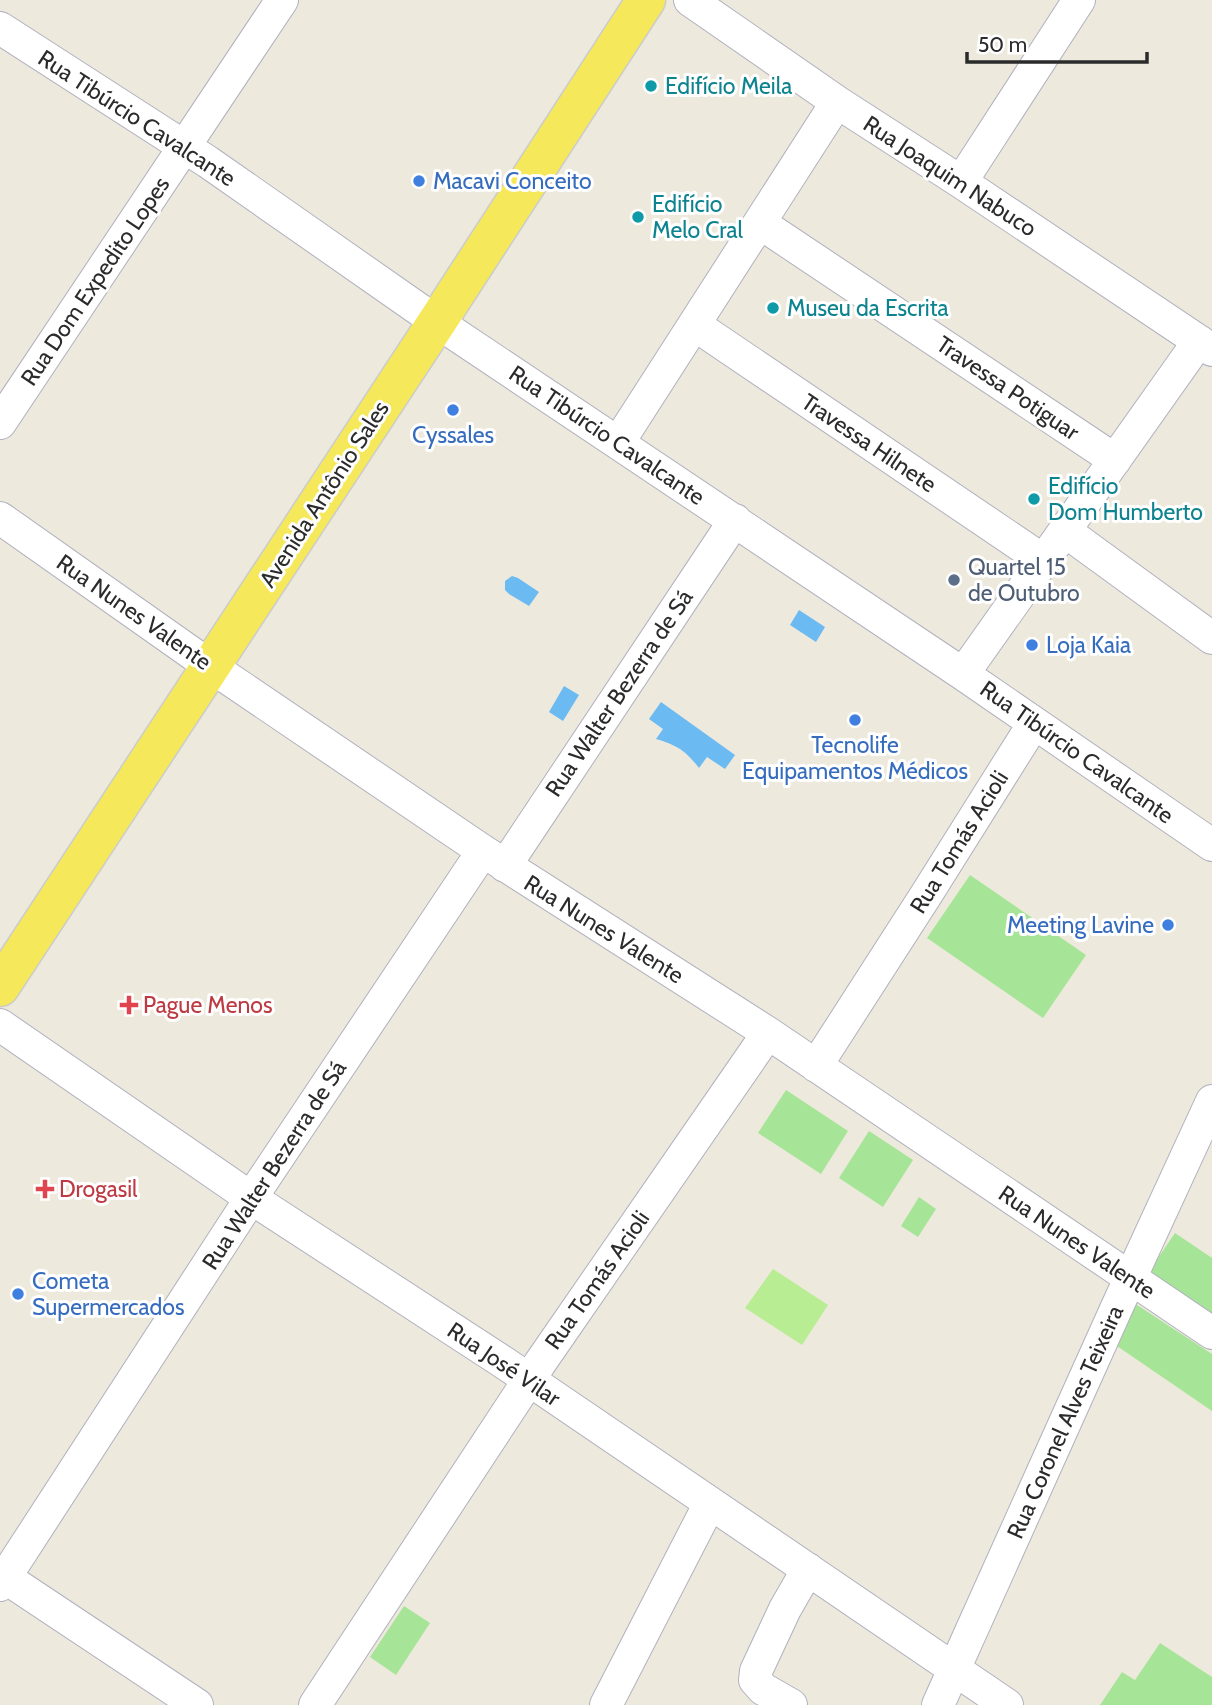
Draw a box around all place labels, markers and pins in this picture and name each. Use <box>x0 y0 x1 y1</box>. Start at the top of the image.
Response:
place label: Edifício Meila <box>665 72 792 100</box>
marker: Edifício Meila <box>643 78 659 94</box>
place label: Macavi Conceito <box>433 167 592 195</box>
marker: Macavi Conceito <box>411 173 427 189</box>
place label: Edifício Melo Cral <box>652 190 743 244</box>
marker: Edifício Melo Cral <box>630 209 646 225</box>
place label: Museu da Escrita <box>787 294 948 322</box>
marker: Museu da Escrita <box>765 300 781 316</box>
marker: Cyssales <box>445 402 461 418</box>
place label: Cyssales <box>412 421 494 449</box>
place label: Edifício Dom Humberto <box>1048 472 1203 526</box>
marker: Edifício Dom Humberto <box>1026 491 1042 507</box>
place label: Quartel 15 de Outubro <box>968 553 1080 607</box>
marker: Quartel 15 de Outubro <box>946 572 962 588</box>
place label: Loja Kaia <box>1046 631 1131 659</box>
marker: Loja Kaia <box>1024 637 1040 653</box>
marker: Tecnolife Equipamentos Médicos <box>847 712 863 728</box>
place label: Tecnolife Equipamentos Médicos <box>742 731 968 785</box>
place label: Meeting Lavine <box>1007 911 1154 939</box>
marker: Meeting Lavine <box>1160 917 1176 933</box>
place label: Pague Menos <box>143 991 273 1019</box>
marker: Pague Menos <box>121 997 137 1013</box>
place label: Drogasil <box>59 1175 138 1203</box>
marker: Drogasil <box>37 1181 53 1197</box>
place label: Cometa Supermercados <box>32 1267 185 1321</box>
marker: Cometa Supermercados <box>10 1286 26 1302</box>

